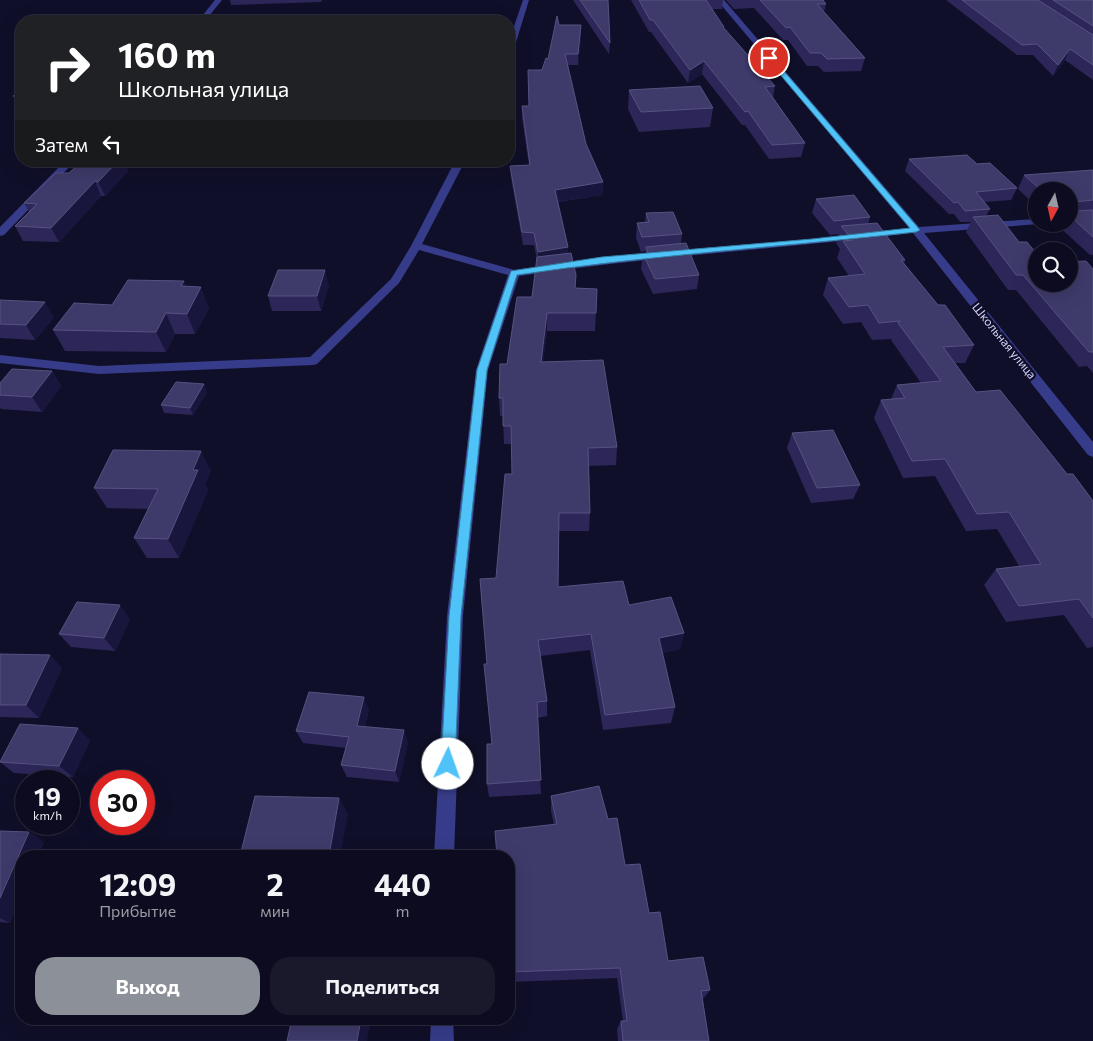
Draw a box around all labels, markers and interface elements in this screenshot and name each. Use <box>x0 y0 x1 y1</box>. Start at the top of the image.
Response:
text: 160 m <box>118 32 216 75</box>
icon: right <box>35 35 100 100</box>
pin <box>748 37 790 79</box>
icon: arrive <box>755 44 783 72</box>
text: Школьная улица <box>118 75 289 102</box>
icon: left <box>98 130 126 158</box>
text: Затем <box>35 133 88 156</box>
north arrow <box>1028 182 1078 232</box>
map controls <box>1028 182 1078 292</box>
button: search <box>1028 242 1078 292</box>
street label: Школьная улица <box>970 300 1040 381</box>
position arrow <box>421 737 473 789</box>
speed limit sign: 30 <box>90 770 155 835</box>
text: 19 <box>34 781 61 811</box>
text: km/h <box>33 808 62 822</box>
text: 12:09 <box>99 865 176 902</box>
text: 2 <box>267 865 284 902</box>
text: 440 <box>374 865 431 902</box>
text: Прибытие <box>99 901 176 920</box>
text: мин <box>260 901 290 920</box>
text: m <box>395 901 409 920</box>
button: Выход <box>35 957 260 1015</box>
button: Поделиться <box>270 957 495 1015</box>

